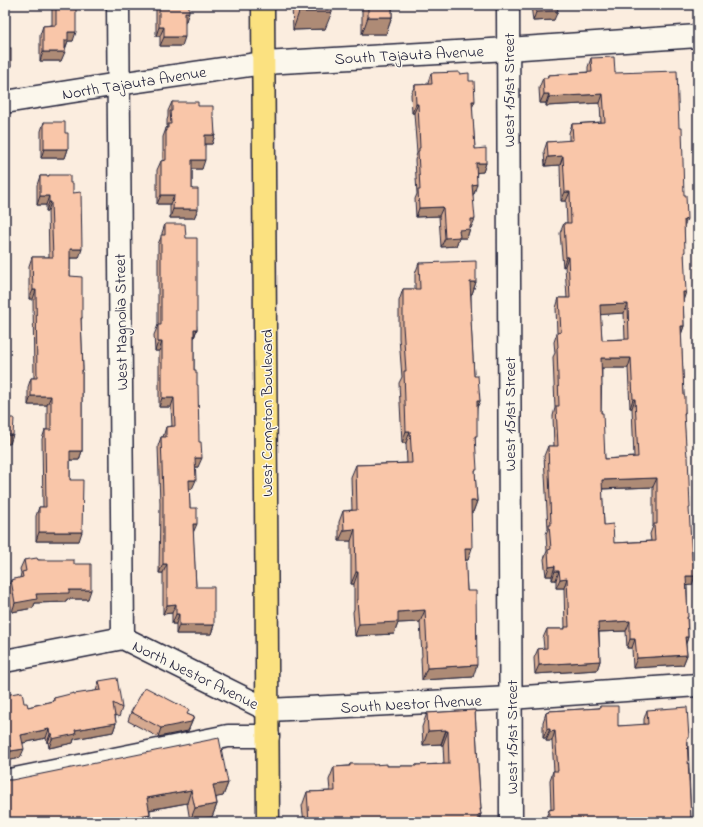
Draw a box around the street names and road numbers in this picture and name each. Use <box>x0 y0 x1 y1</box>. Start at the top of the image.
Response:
street label: West 151st Street <box>498 32 522 147</box>
street label: South Tajauta Avenue <box>334 40 485 72</box>
street label: North Tajauta Avenue <box>60 61 209 107</box>
street label: West Magnolia Street <box>109 253 135 391</box>
street label: West Compton Boulevard <box>256 329 280 497</box>
street label: West 151st Street <box>499 356 523 471</box>
street label: North Nestor Avenue <box>128 635 263 717</box>
street label: West 151st Street <box>501 679 525 794</box>
street label: South Nestor Avenue <box>340 689 483 721</box>

